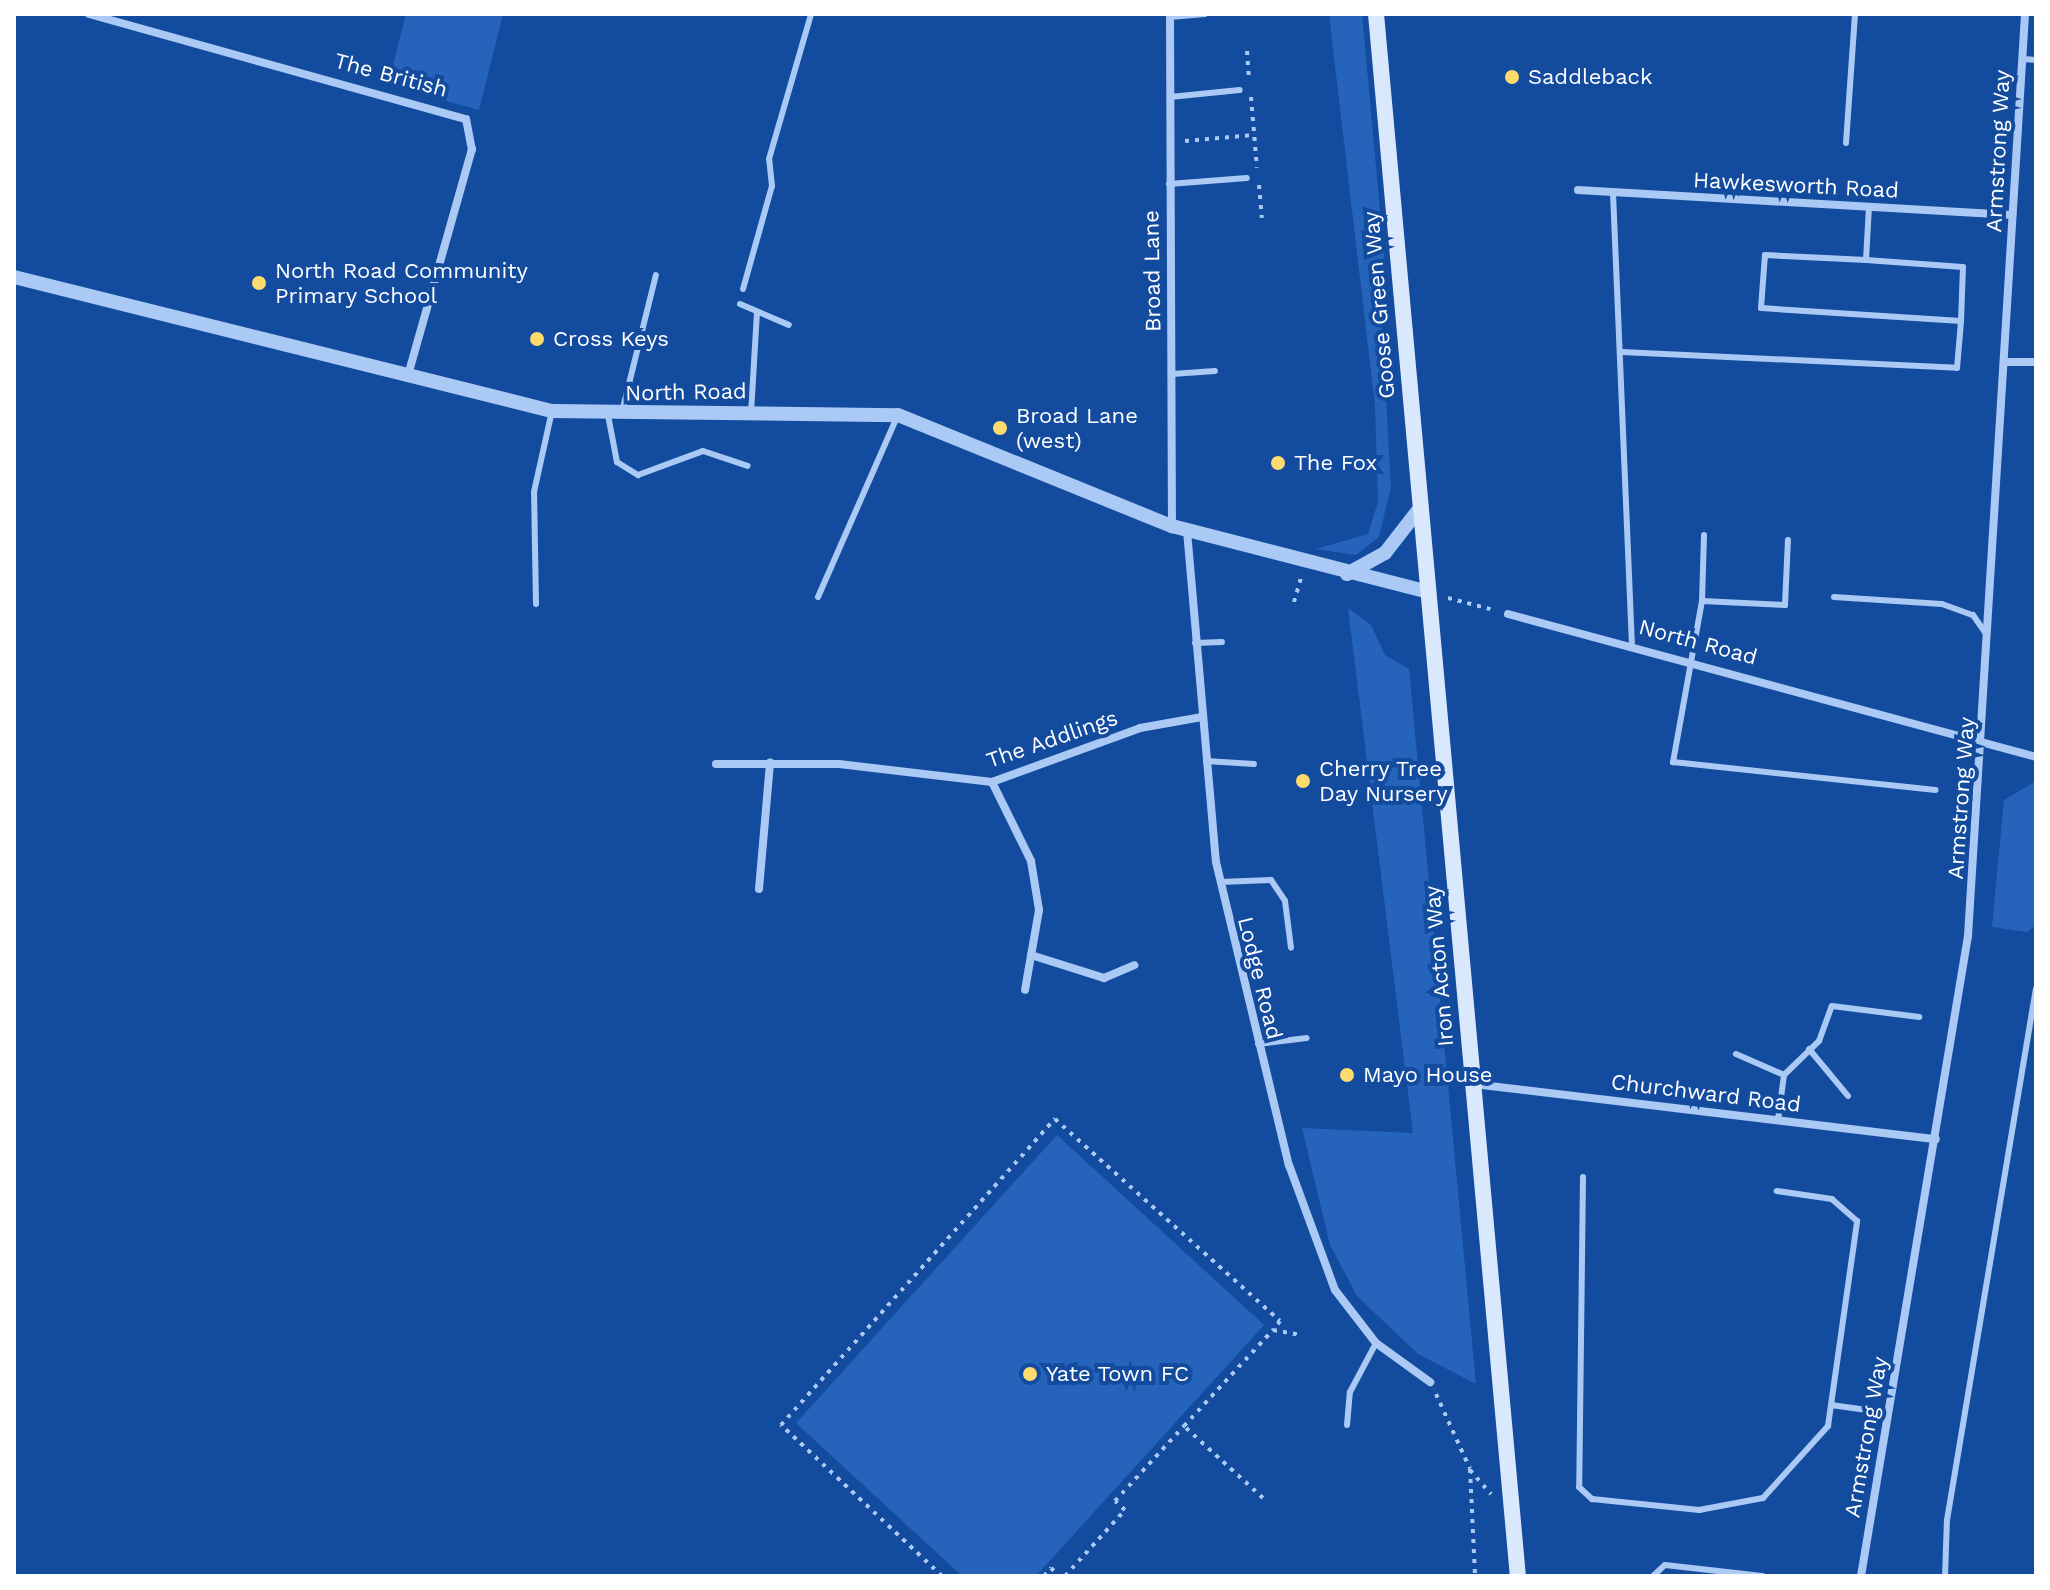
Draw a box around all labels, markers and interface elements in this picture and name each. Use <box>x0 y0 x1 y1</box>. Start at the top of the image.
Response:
street label: The British <box>331 47 451 103</box>
place label: Saddleback <box>1528 64 1652 90</box>
marker: Saddleback <box>1503 68 1521 86</box>
street label: Armstrong Way <box>1981 69 2015 233</box>
street label: Hawkesworth Road <box>1692 166 1900 204</box>
street label: Broad Lane <box>1138 210 1166 332</box>
street label: Goose Green Way <box>1358 210 1400 400</box>
place label: North Road Community Primary School <box>275 257 528 308</box>
marker: North Road Community Primary School <box>250 274 268 292</box>
place label: Cross Keys <box>553 326 669 352</box>
marker: Cross Keys <box>528 330 546 348</box>
street label: North Road <box>625 378 747 406</box>
place label: Broad Lane (west) <box>1016 402 1138 454</box>
marker: Broad Lane (west) <box>991 419 1009 437</box>
place label: The Fox <box>1294 450 1377 476</box>
marker: The Fox <box>1269 454 1287 472</box>
street label: North Road <box>1636 614 1760 670</box>
street label: The Addlings <box>982 704 1122 774</box>
street label: Armstrong Way <box>1942 716 1980 880</box>
place label: Cherry Tree Day Nursery <box>1319 755 1448 806</box>
marker: Cherry Tree Day Nursery <box>1294 772 1312 790</box>
street label: Iron Acton Way <box>1419 884 1459 1048</box>
street label: Lodge Road <box>1232 914 1288 1042</box>
place label: Mayo House <box>1363 1062 1493 1088</box>
marker: Mayo House <box>1338 1066 1356 1084</box>
street label: Churchward Road <box>1610 1068 1802 1118</box>
street label: Armstrong Way <box>1839 1354 1893 1520</box>
place label: Yate Town FC <box>1046 1361 1190 1387</box>
marker: Yate Town FC <box>1021 1365 1039 1383</box>

